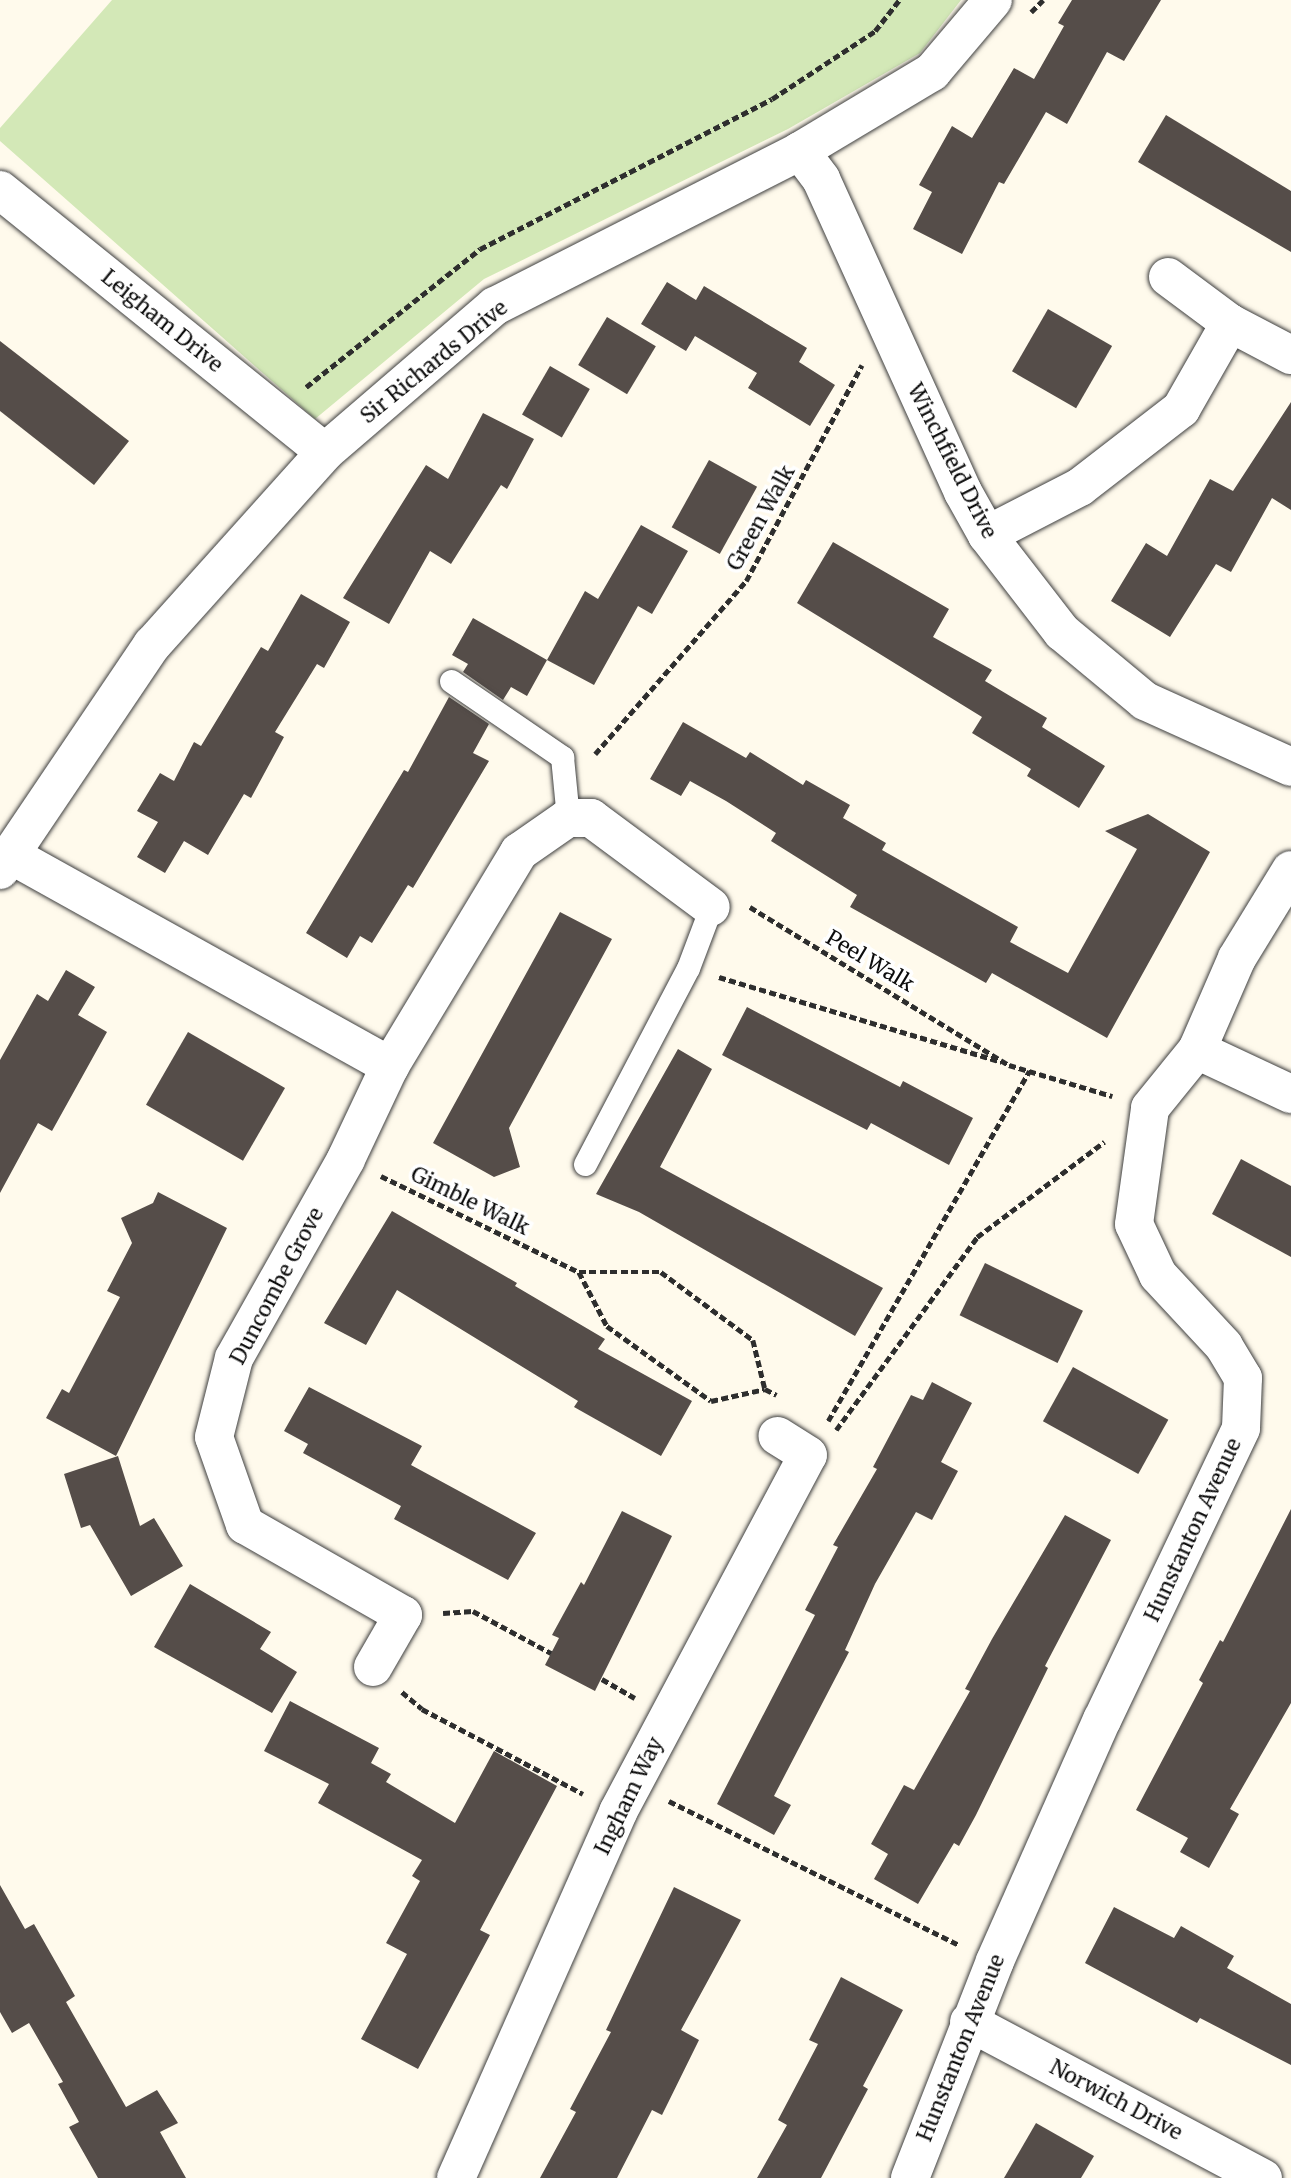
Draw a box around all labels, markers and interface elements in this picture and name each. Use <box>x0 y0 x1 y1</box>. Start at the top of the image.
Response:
street label: Leigham Drive <box>96 264 228 378</box>
street label: Sir Richards Drive <box>356 295 512 429</box>
street label: Winchfield Drive <box>902 379 1002 543</box>
street label: Green Walk <box>722 461 800 575</box>
street label: Peel Walk <box>821 925 919 997</box>
street label: Gimble Walk <box>407 1162 533 1240</box>
street label: Duncombe Grove <box>225 1203 329 1369</box>
street label: Hunstanton Avenue <box>1139 1434 1247 1626</box>
street label: Ingham Way <box>590 1733 668 1859</box>
street label: Hunstanton Avenue <box>912 1951 1010 2145</box>
street label: Norwich Drive <box>1045 2054 1187 2146</box>

